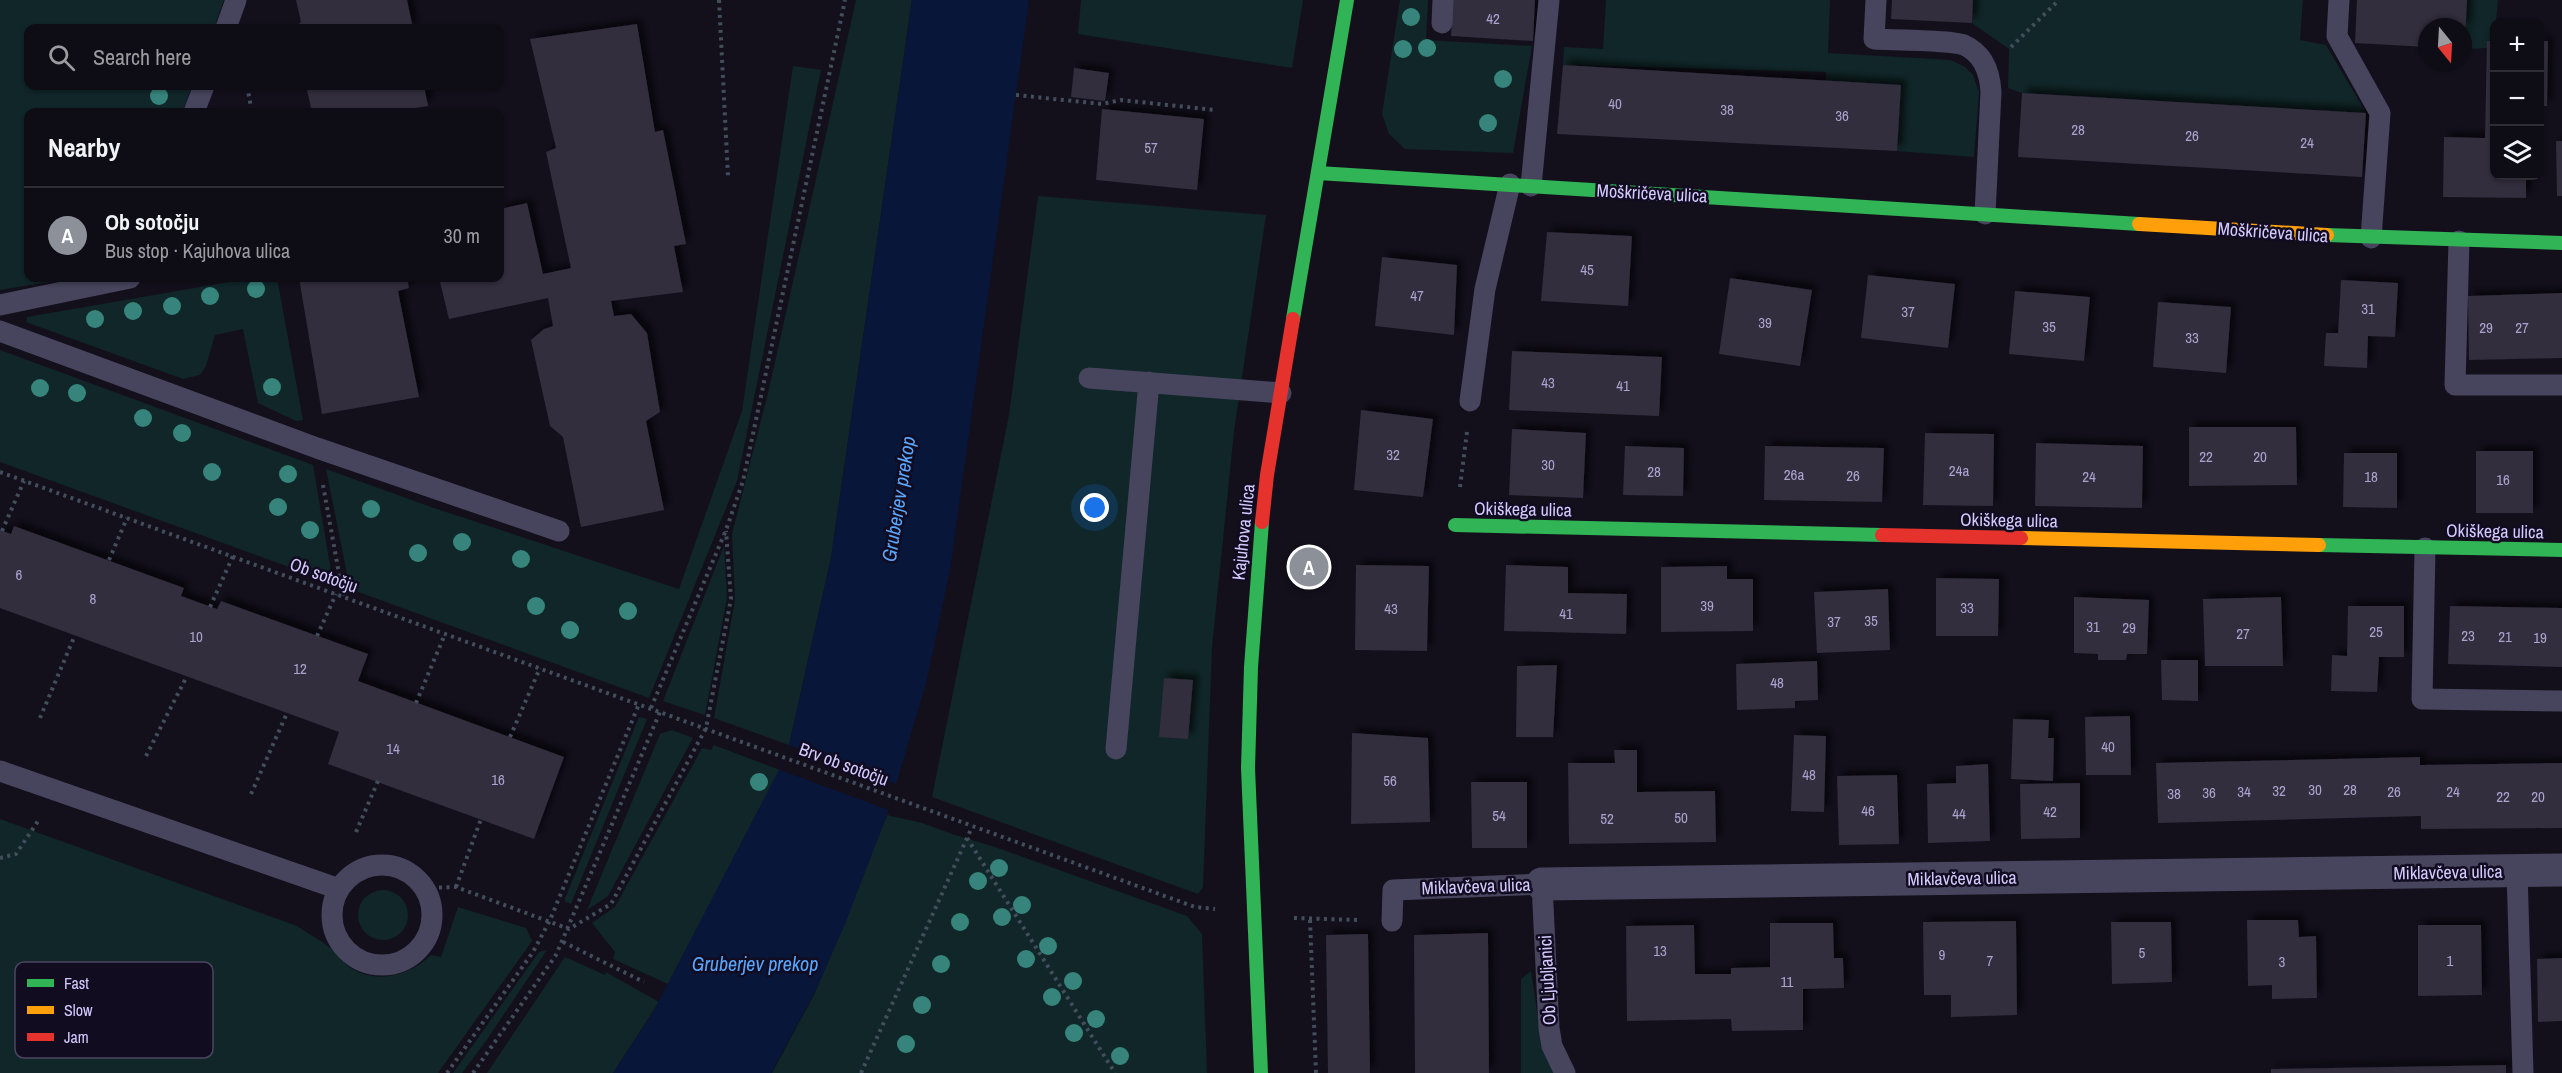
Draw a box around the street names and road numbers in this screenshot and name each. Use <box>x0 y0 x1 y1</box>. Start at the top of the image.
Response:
street label: Moškričeva ulica <box>1596 178 1708 208</box>
street label: Moškričeva ulica <box>2217 216 2329 248</box>
street label: Kajuhova ulica <box>1226 483 1260 581</box>
street label: Okiškega ulica <box>1474 496 1572 522</box>
street label: Okiškega ulica <box>1960 507 2058 533</box>
street label: Okiškega ulica <box>2446 518 2544 544</box>
street label: Ob sotočju <box>287 551 361 599</box>
street label: Brv ob sotočju <box>796 736 892 792</box>
street label: Miklavčeva ulica <box>2393 859 2503 885</box>
street label: Miklavčeva ulica <box>1907 865 2017 891</box>
street label: Miklavčeva ulica <box>1421 872 1531 900</box>
street label: Ob Ljubljanici <box>1532 934 1562 1026</box>

